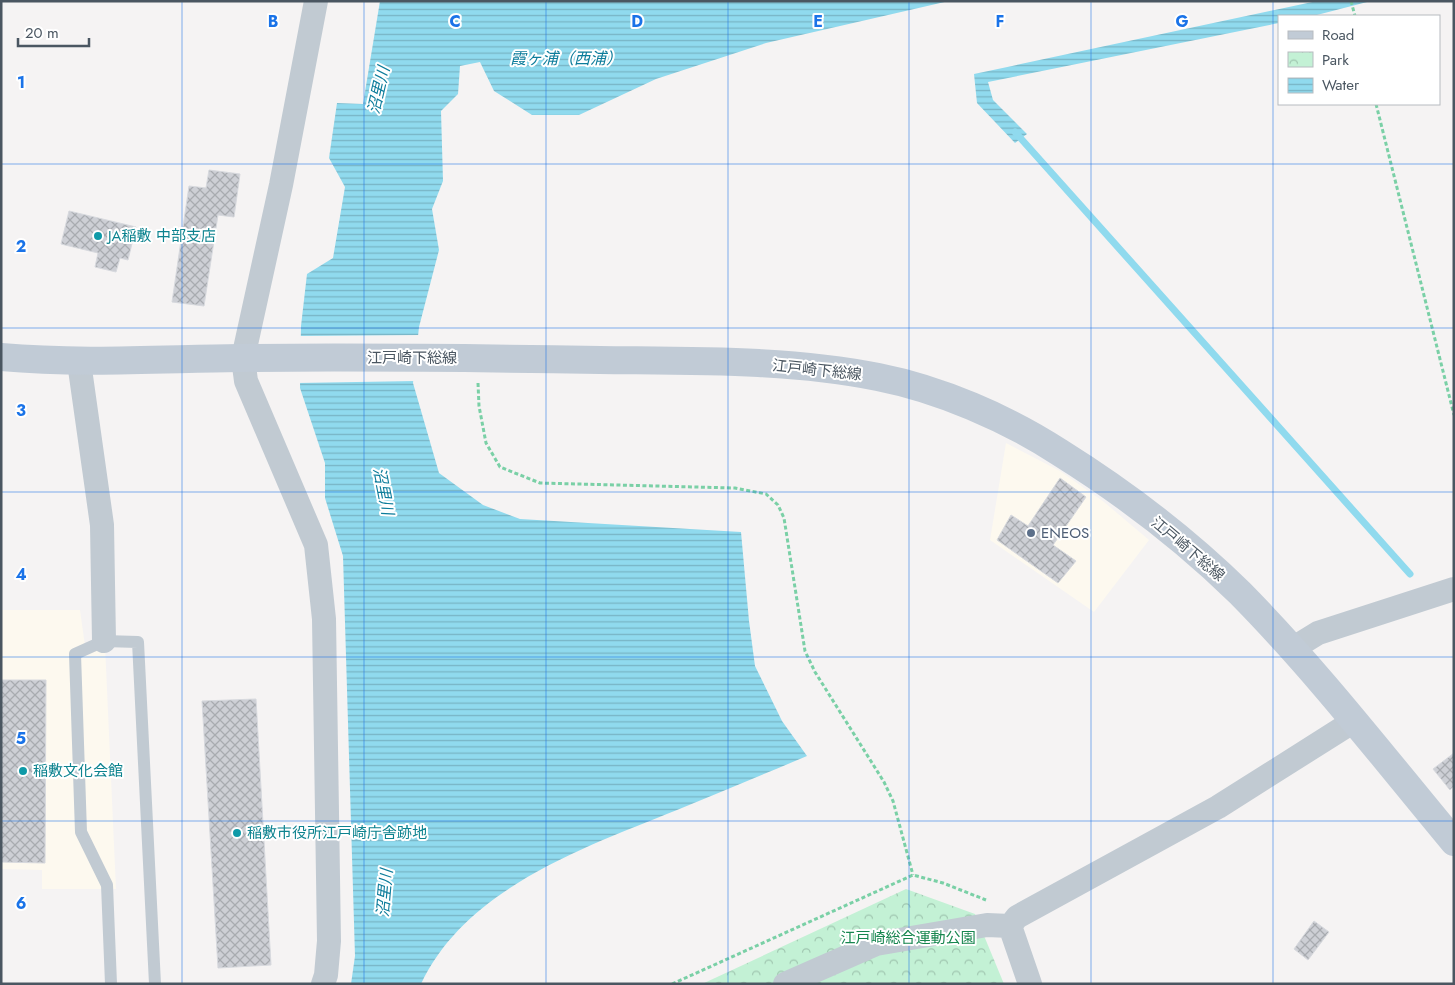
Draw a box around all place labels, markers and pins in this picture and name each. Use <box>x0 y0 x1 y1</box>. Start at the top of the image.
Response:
place label: JA稲敷 中部支店 <box>106 225 216 247</box>
marker: JA稲敷 中部支店 <box>92 230 104 242</box>
place label: ENEOS <box>1041 522 1089 544</box>
marker: ENEOS <box>1025 527 1037 539</box>
place label: 稲敷文化会館 <box>33 760 123 782</box>
marker: 稲敷文化会館 <box>17 765 29 777</box>
place label: 稲敷市役所江戸崎庁舎跡地 <box>247 822 427 844</box>
marker: 稲敷市役所江戸崎庁舎跡地 <box>231 827 243 839</box>

